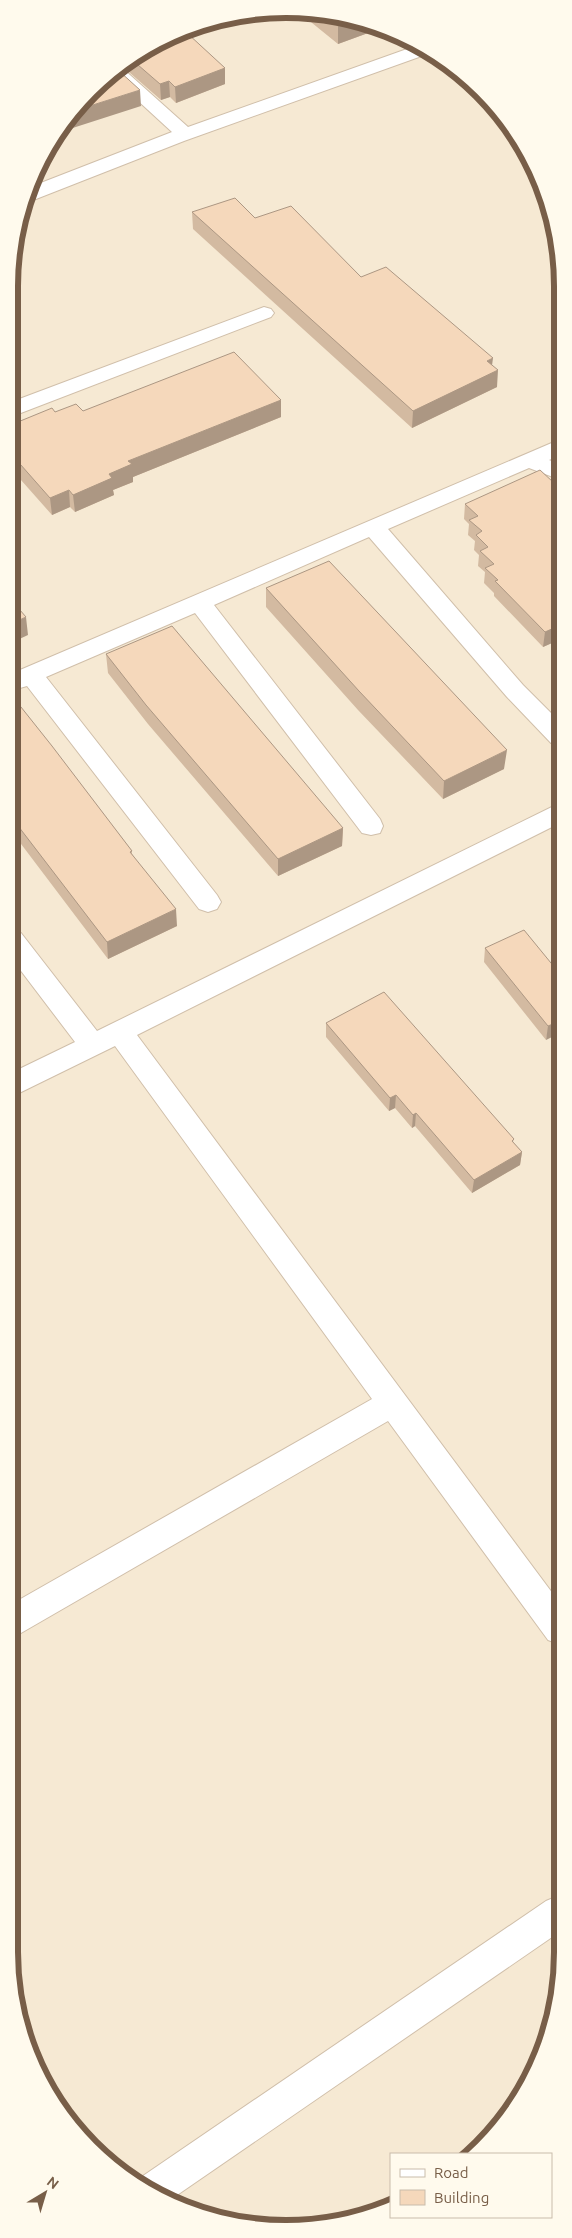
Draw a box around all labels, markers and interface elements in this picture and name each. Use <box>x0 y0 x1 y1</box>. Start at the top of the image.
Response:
legend <box>390 2153 552 2218</box>
text: Road <box>434 2164 469 2181</box>
north arrow <box>20 2168 70 2218</box>
text: N <box>44 2173 62 2192</box>
text: Building <box>434 2189 489 2206</box>

